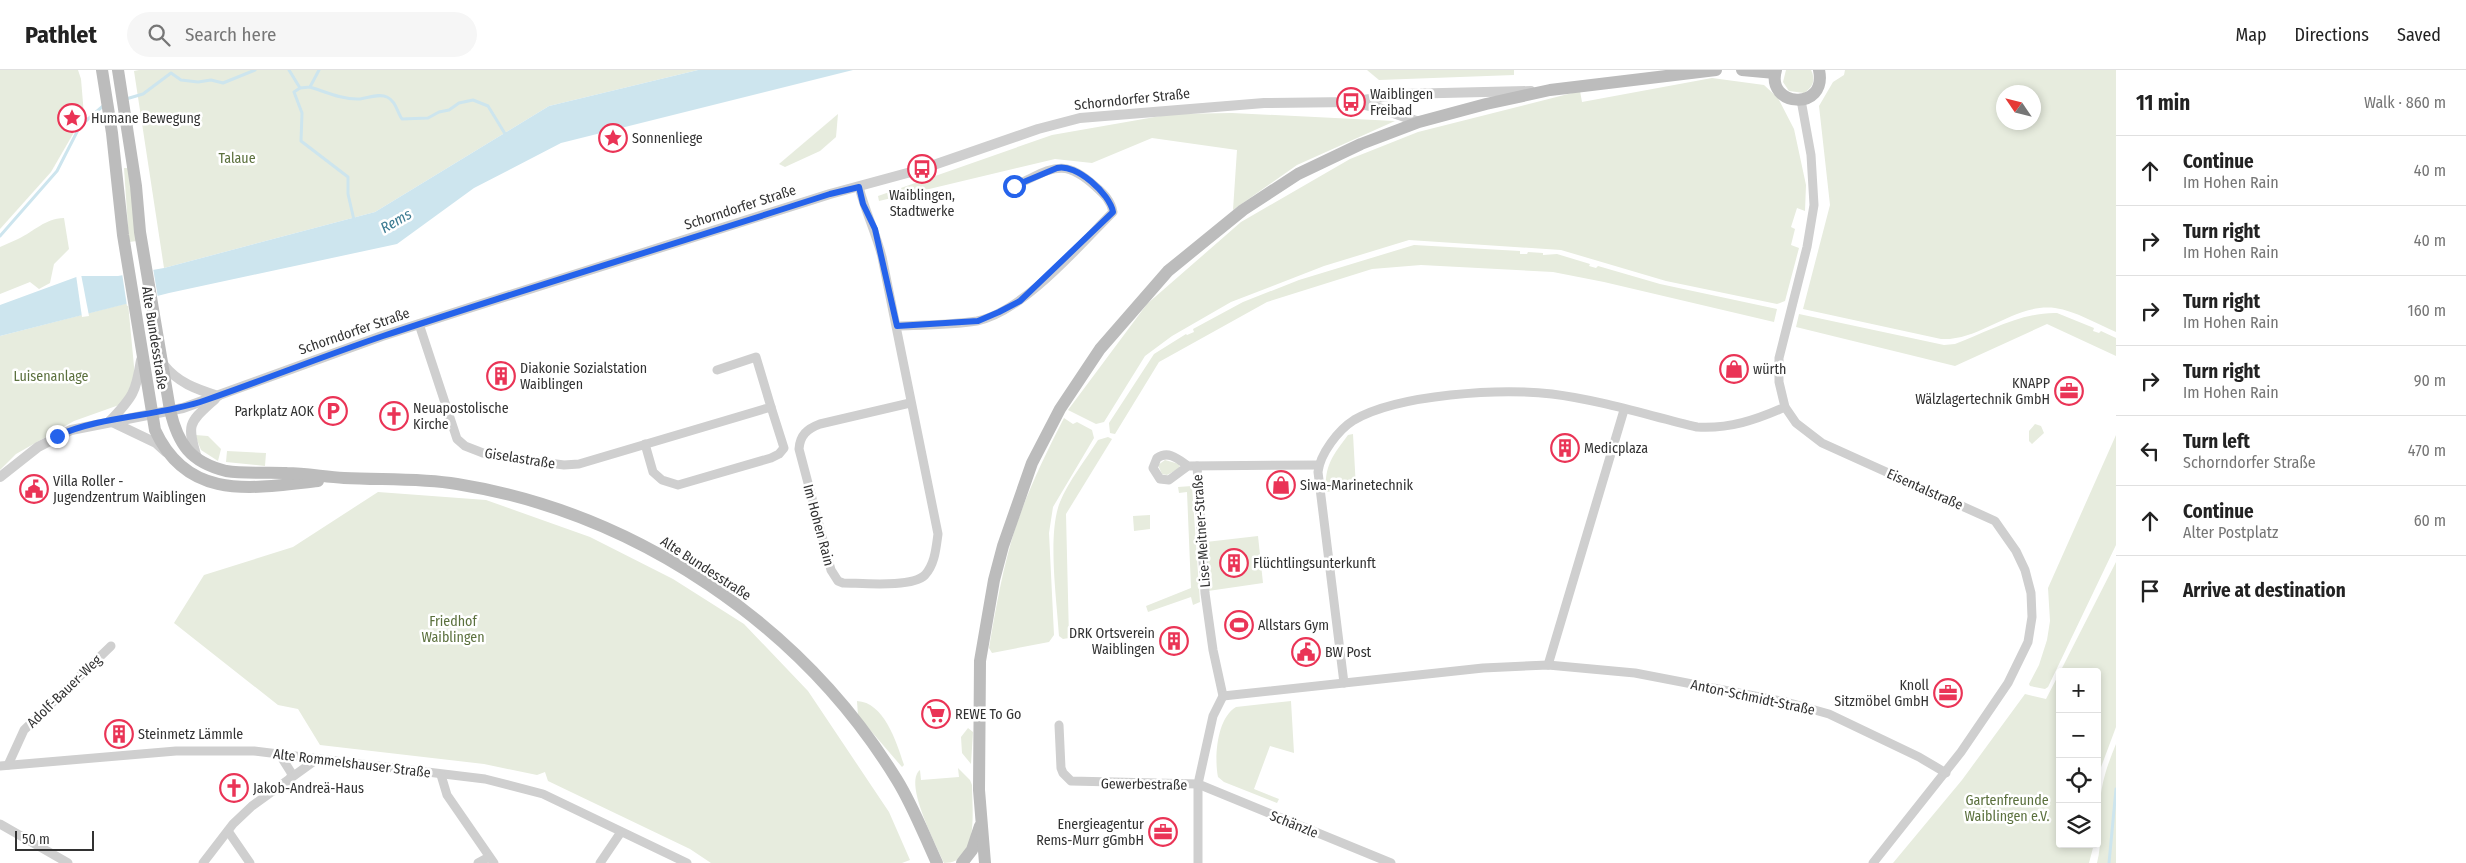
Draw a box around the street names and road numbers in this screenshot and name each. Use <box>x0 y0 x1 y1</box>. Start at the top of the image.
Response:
street label: Schorndorfer Straße <box>1073 85 1191 114</box>
street label: Schorndorfer Straße <box>682 181 798 234</box>
street label: Alte Bundesstraße <box>138 285 171 391</box>
street label: Schorndorfer Straße <box>296 304 412 358</box>
street label: Giselastraße <box>483 445 556 472</box>
street label: Eisentalstraße <box>1884 465 1966 514</box>
street label: Lise-Meitner-Straße <box>1189 474 1214 588</box>
street label: Im Hohen Rain <box>799 482 838 568</box>
street label: Alte Bundesstraße <box>657 533 754 604</box>
street label: Adolf-Bauer-Weg <box>23 651 106 731</box>
street label: Anton-Schmidt-Straße <box>1689 676 1817 719</box>
street label: Alte Rommelshauser Straße <box>272 745 432 782</box>
street label: Gewerbestraße <box>1101 775 1187 794</box>
street label: Schänzle <box>1267 807 1321 842</box>

